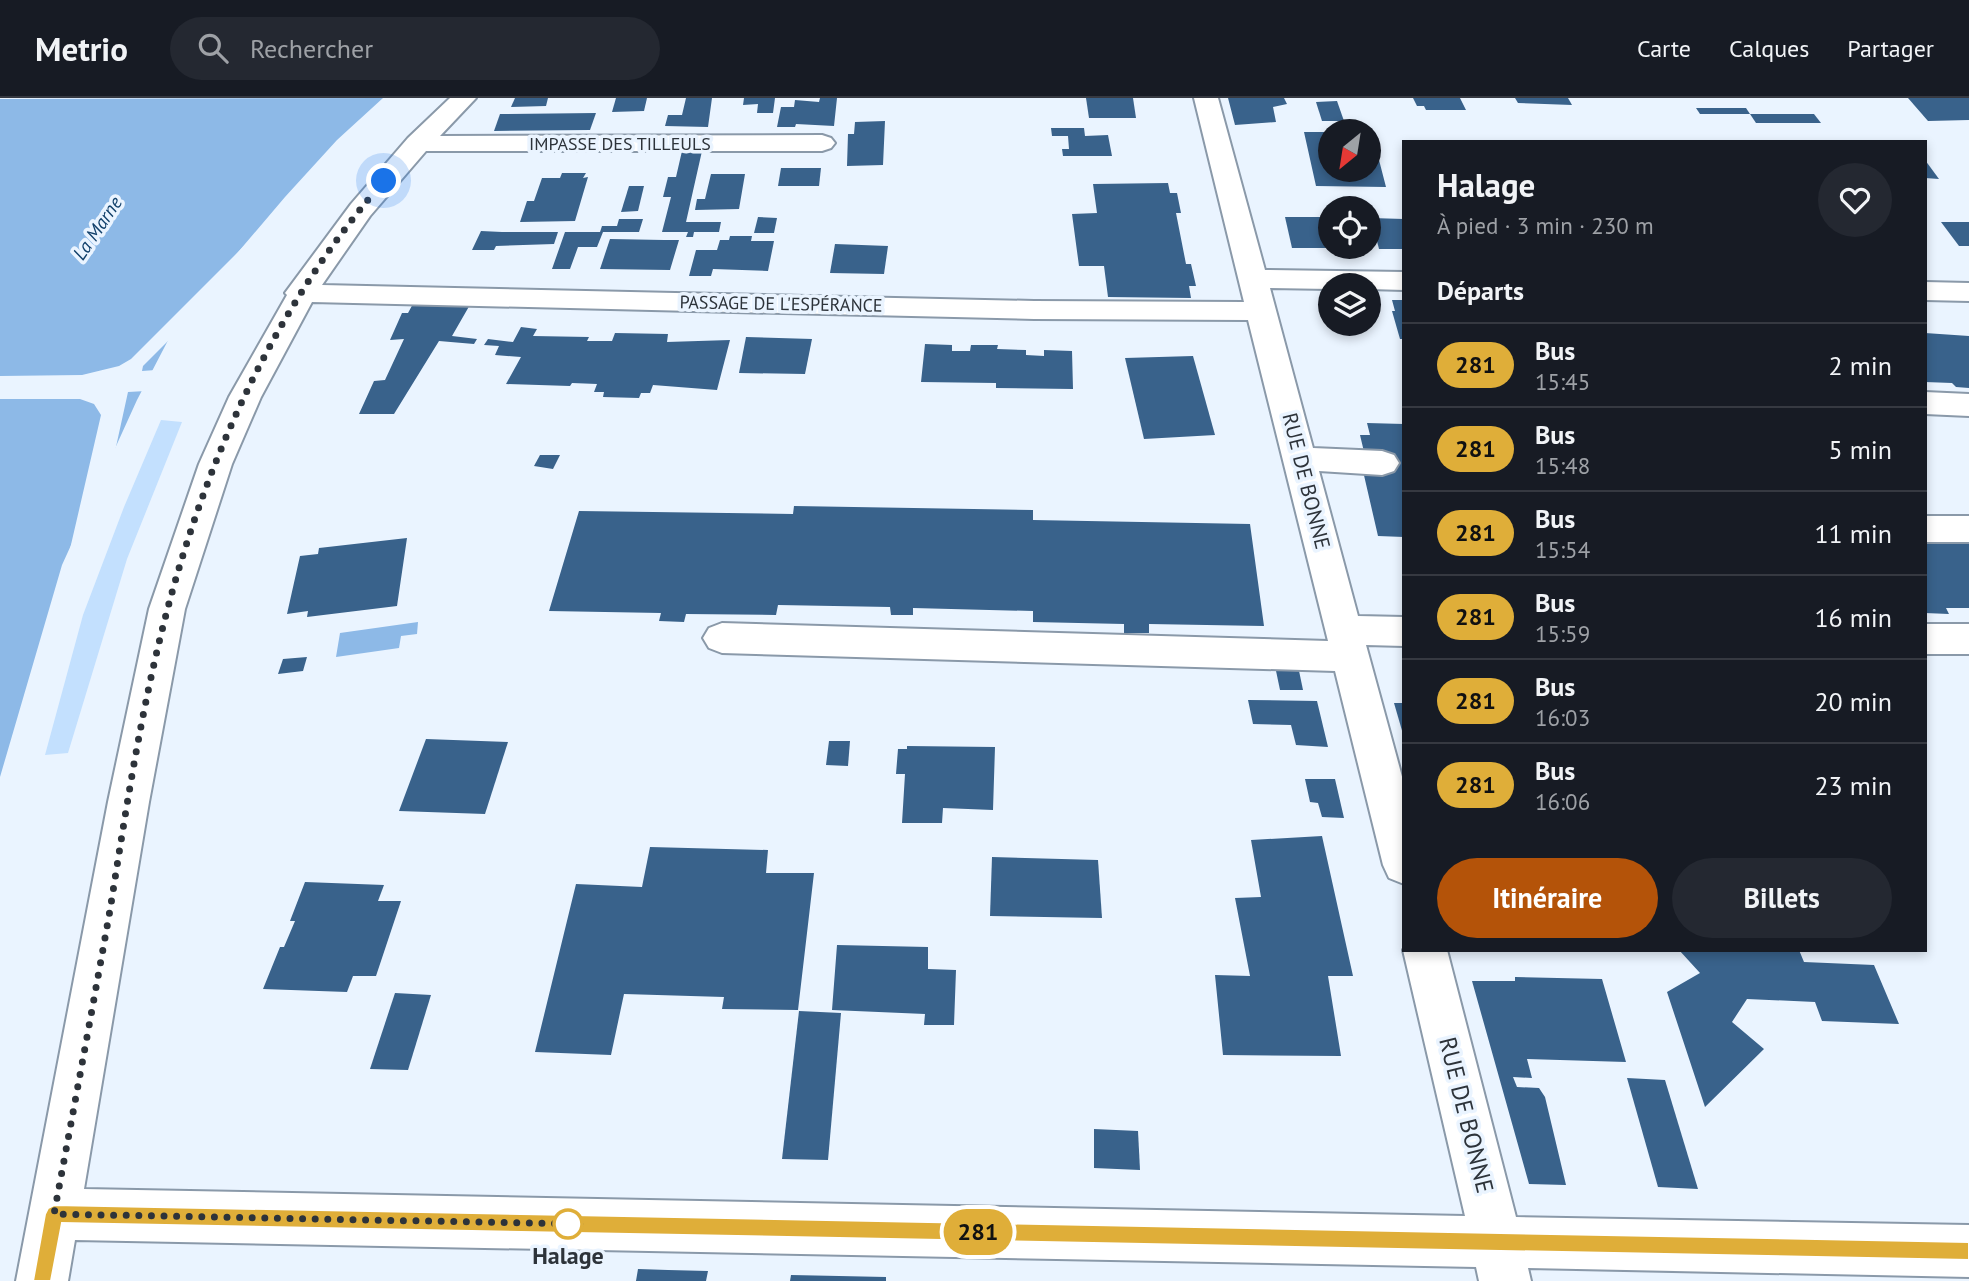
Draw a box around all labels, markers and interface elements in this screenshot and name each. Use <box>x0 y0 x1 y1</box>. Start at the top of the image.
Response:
search box <box>170 17 660 80</box>
text: Metrio <box>35 27 128 70</box>
icon: search <box>194 29 232 67</box>
text: Rechercher <box>250 32 373 65</box>
text: Carte <box>1637 33 1691 64</box>
text: Calques <box>1729 33 1809 64</box>
text: Partager <box>1847 33 1934 64</box>
north arrow <box>1318 119 1381 182</box>
map controls <box>1318 119 1381 336</box>
street label: IMPASSE DES TILLEULS <box>529 132 711 155</box>
your location <box>366 163 401 198</box>
text: Halage <box>1437 163 1535 206</box>
button: heart <box>1818 163 1892 237</box>
water label: La Marne <box>67 191 127 264</box>
button: locate <box>1318 196 1381 259</box>
text: À pied · 3 min · 230 m <box>1437 211 1654 240</box>
button: layers <box>1318 273 1381 336</box>
text: Départs <box>1437 274 1524 307</box>
street label: PASSAGE DE L'ESPÉRANCE <box>679 290 883 317</box>
text: Bus <box>1535 334 1575 367</box>
text: 281 <box>1455 349 1496 380</box>
text: 2 min <box>1829 349 1892 382</box>
text: 15:45 <box>1535 367 1590 396</box>
street label: RUE DE BONNE <box>1276 410 1336 552</box>
text: Bus <box>1535 418 1575 451</box>
text: 281 <box>1455 433 1496 464</box>
text: 5 min <box>1829 433 1892 466</box>
text: 15:48 <box>1535 451 1590 480</box>
text: Bus <box>1535 502 1575 535</box>
text: 281 <box>1455 517 1496 548</box>
text: 11 min <box>1814 517 1892 550</box>
text: 15:54 <box>1535 535 1590 564</box>
text: Bus <box>1535 586 1575 619</box>
text: 281 <box>1455 601 1496 632</box>
text: 16 min <box>1814 601 1892 634</box>
text: 15:59 <box>1535 619 1590 648</box>
text: Bus <box>1535 670 1575 703</box>
text: 281 <box>1455 685 1496 716</box>
text: 20 min <box>1814 685 1892 718</box>
text: 16:03 <box>1535 703 1590 732</box>
text: Bus <box>1535 754 1575 787</box>
text: 281 <box>1455 769 1496 800</box>
text: 23 min <box>1814 769 1892 802</box>
text: 16:06 <box>1535 787 1590 816</box>
button: Itinéraire <box>1437 858 1658 938</box>
button: Billets <box>1672 858 1892 938</box>
street label: RUE DE BONNE <box>1432 1034 1501 1196</box>
marker: Halage <box>553 1209 583 1239</box>
line badge: 281 <box>938 1209 1018 1255</box>
text: 281 <box>958 1216 998 1247</box>
place label: Halage <box>532 1240 604 1271</box>

